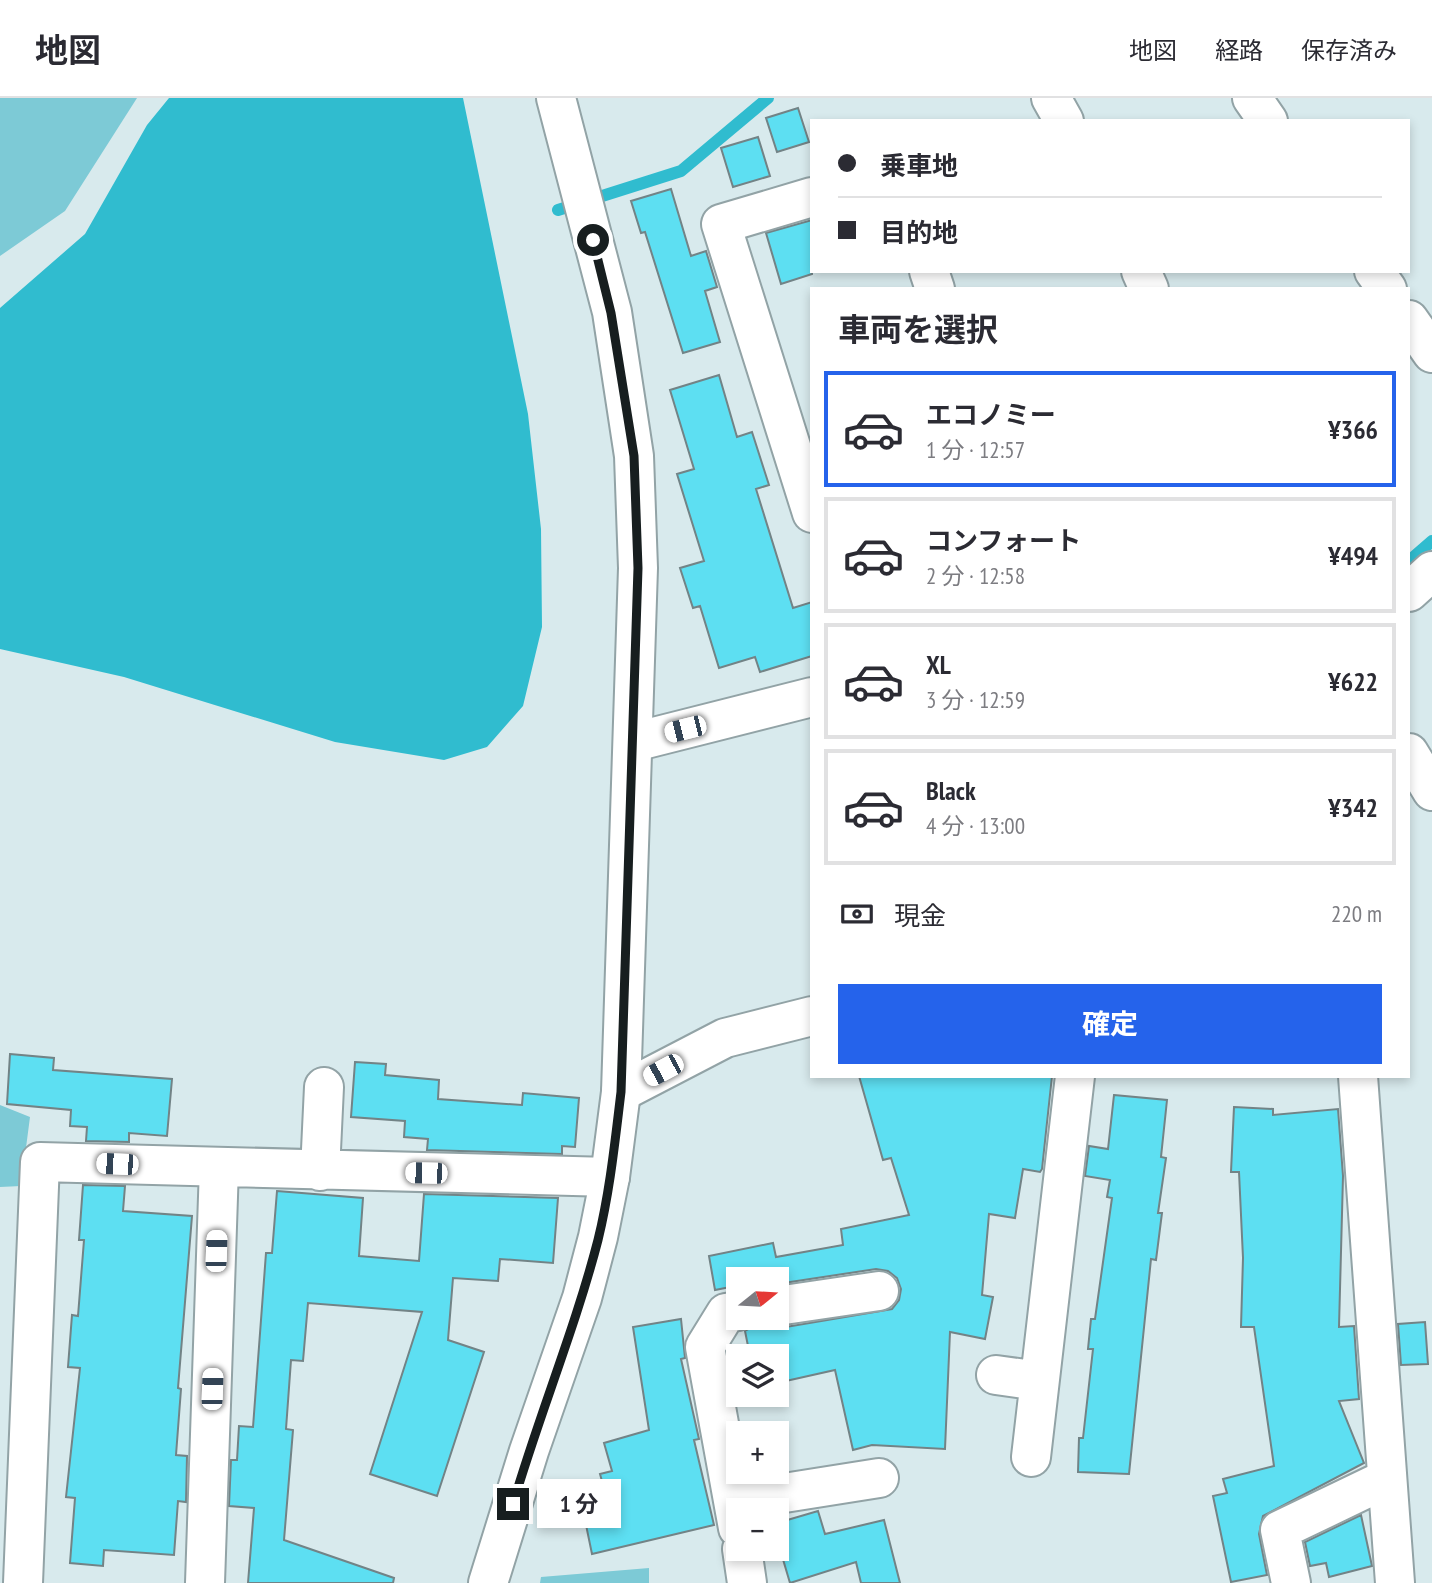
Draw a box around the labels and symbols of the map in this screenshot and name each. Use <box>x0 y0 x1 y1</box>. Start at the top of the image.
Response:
route start <box>577 224 609 256</box>
car <box>663 714 708 744</box>
car <box>640 1051 687 1089</box>
car <box>96 1153 139 1175</box>
car <box>405 1162 448 1184</box>
car <box>205 1230 228 1272</box>
north arrow <box>726 1267 789 1330</box>
car <box>201 1368 224 1410</box>
callout: 1 分 <box>538 1480 622 1528</box>
route end <box>497 1488 529 1520</box>

